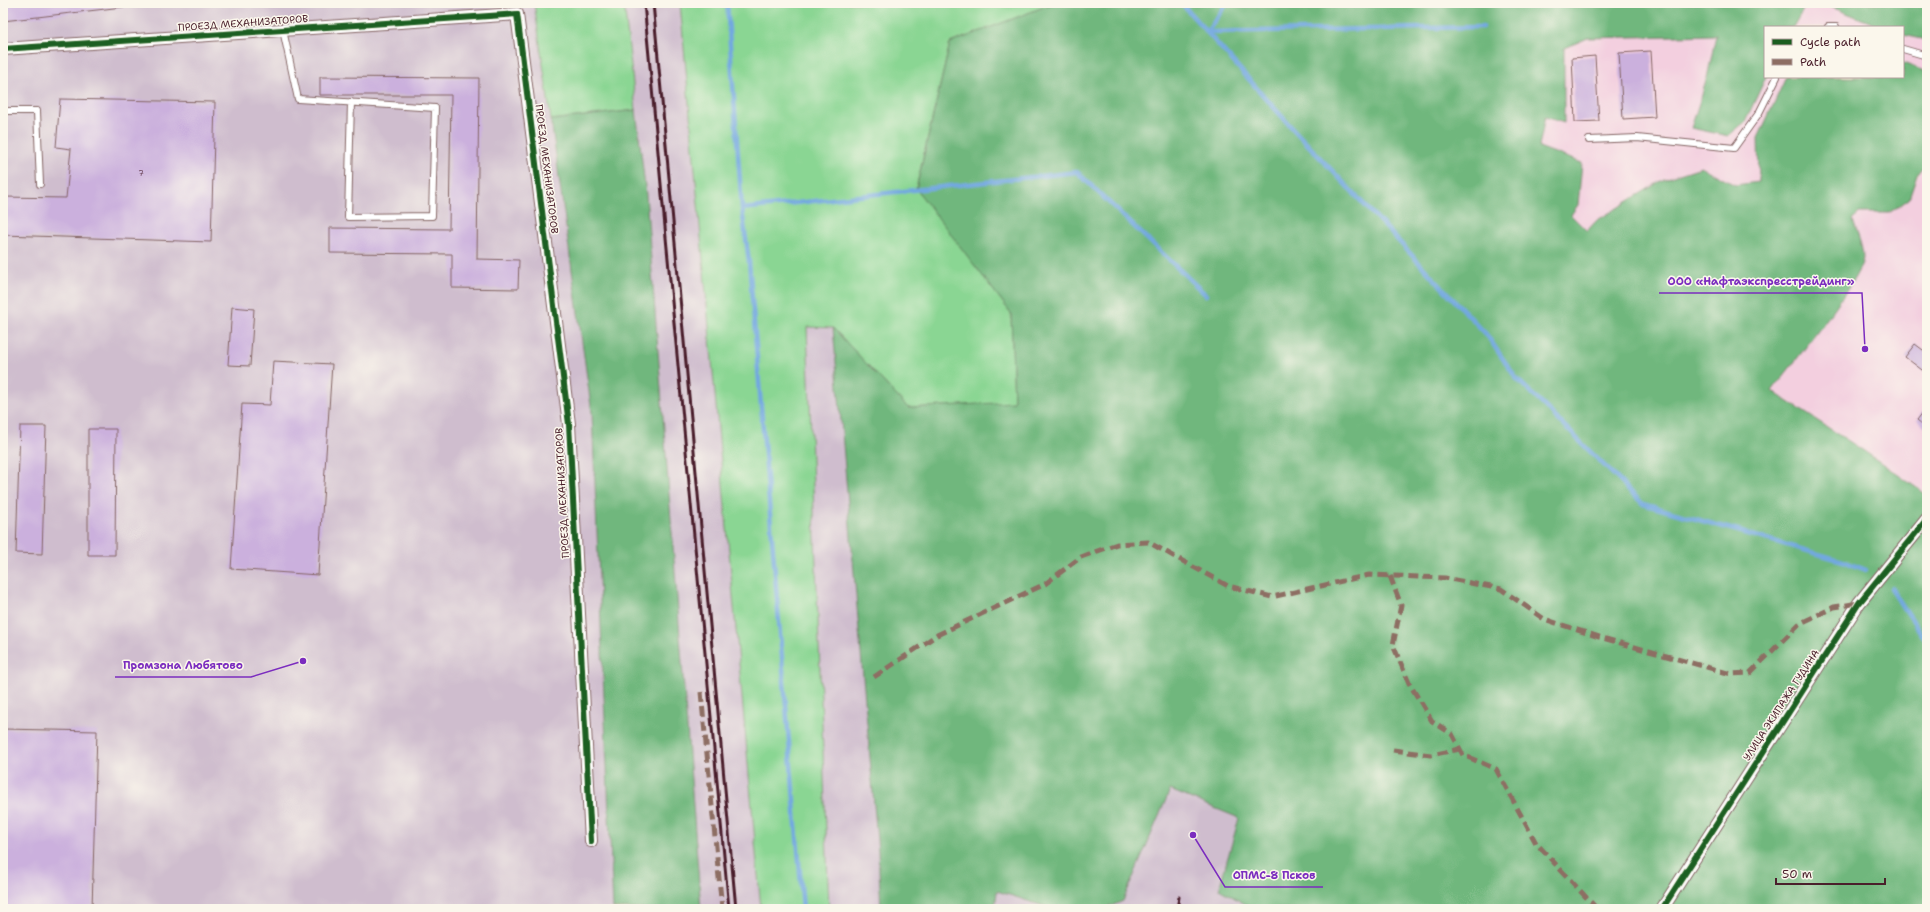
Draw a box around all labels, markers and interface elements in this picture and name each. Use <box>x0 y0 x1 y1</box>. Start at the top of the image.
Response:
street label: ПРОЕЗД МЕХАНИЗАТОРОВ <box>177 12 309 34</box>
legend <box>1764 26 1904 78</box>
text: Cycle path <box>1800 34 1861 50</box>
text: Path <box>1800 54 1826 70</box>
street label: ПРОЕЗД МЕХАНИЗАТОРОВ <box>533 103 561 235</box>
house number: 7 <box>138 168 144 179</box>
callout: ООО «Нафтаэкспресстрейдинг» <box>1659 270 1862 293</box>
text: ООО «Нафтаэкспресстрейдинг» <box>1668 274 1855 289</box>
street label: ПРОЕЗД МЕХАНИЗАТОРОВ <box>552 427 572 558</box>
street label: УЛИЦА ЭКИПАЖА ГУДИНА <box>1740 647 1822 763</box>
callout: Промзона Любятово <box>115 654 251 677</box>
text: Промзона Любятово <box>123 658 243 673</box>
scale bar <box>1776 860 1885 886</box>
callout: ОПМС-8 Псков <box>1225 864 1323 887</box>
text: 50 m <box>1782 866 1812 882</box>
text: ОПМС-8 Псков <box>1233 868 1315 883</box>

